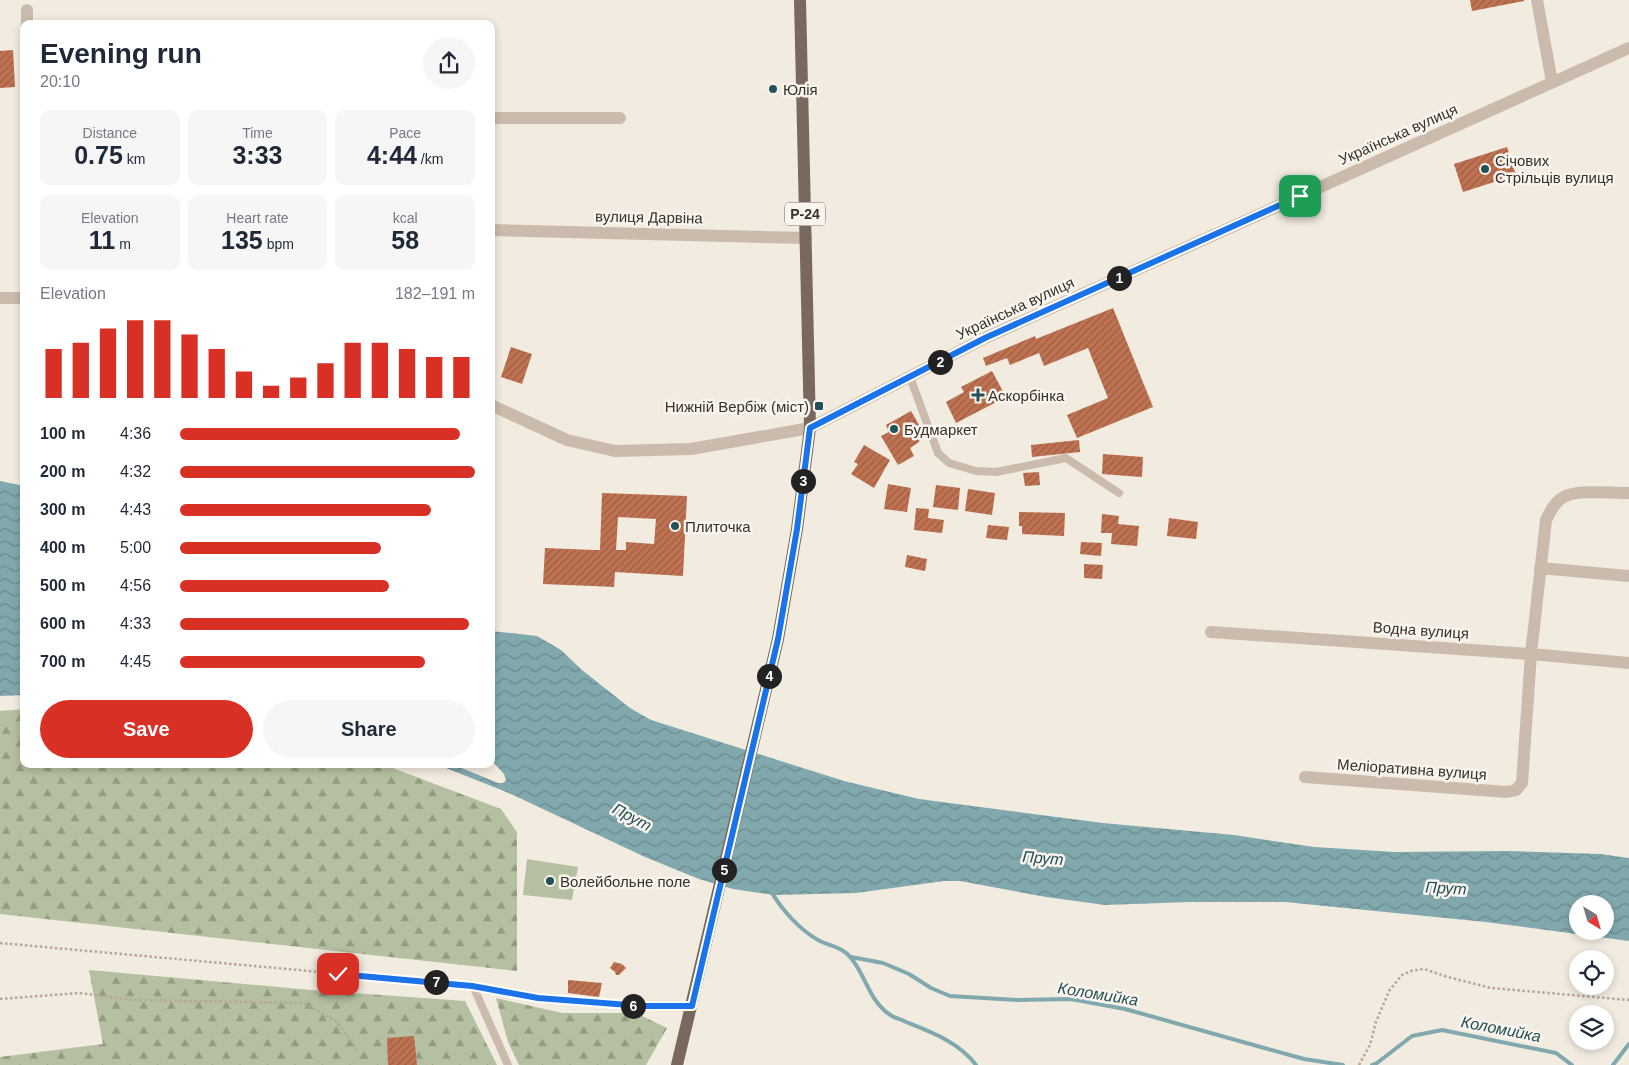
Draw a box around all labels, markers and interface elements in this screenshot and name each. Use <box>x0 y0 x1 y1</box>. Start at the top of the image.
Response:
button: share <box>423 37 475 89</box>
text: Evening run <box>40 38 202 69</box>
text: 20:10 <box>40 73 80 90</box>
place label: Юлія <box>783 81 818 98</box>
marker: Юлія <box>767 83 779 95</box>
street label: Українська вулиця <box>1336 100 1460 168</box>
text: Distance <box>83 125 137 141</box>
text: Time <box>242 125 273 141</box>
text: Pace <box>389 125 421 141</box>
text: 0.75 <box>74 141 123 169</box>
text: 3:33 <box>232 141 283 169</box>
text: 4:44 <box>367 141 417 169</box>
text: km <box>123 151 145 167</box>
text: /km <box>417 151 443 167</box>
place label: Січових Стрільців вулиця <box>1495 152 1614 186</box>
marker: Січових Стрільців вулиця <box>1479 163 1491 175</box>
pin <box>1279 175 1321 217</box>
icon: arrive <box>1286 182 1314 210</box>
road number: Р-24 <box>785 202 825 225</box>
street label: вулиця Дарвіна <box>595 208 704 226</box>
text: Elevation <box>81 210 139 226</box>
text: Heart rate <box>226 210 289 226</box>
text: kcal <box>393 210 418 226</box>
text: 11 <box>89 226 115 254</box>
text: 135 <box>221 226 263 254</box>
text: 58 <box>391 226 419 254</box>
text: m <box>115 236 131 252</box>
text: bpm <box>263 236 294 252</box>
pin: 1 <box>1106 266 1132 290</box>
text: 1 <box>1116 270 1123 286</box>
street label: Українська вулиця <box>953 273 1077 343</box>
text: Elevation <box>40 285 106 302</box>
text: 182–191 m <box>395 285 475 302</box>
pin: 2 <box>928 350 952 374</box>
text: 2 <box>937 354 944 370</box>
place label: Аскорбінка <box>988 387 1065 404</box>
marker: Аскорбінка <box>972 389 984 401</box>
place label: Нижній Вербіж (міст) <box>665 398 809 415</box>
marker: Нижній Вербіж (міст) <box>813 400 825 412</box>
place label: Будмаркет <box>904 421 978 438</box>
marker: Будмаркет <box>888 423 900 435</box>
text: 100 m <box>40 425 85 442</box>
text: 4:36 <box>120 425 151 442</box>
text: 200 m <box>40 463 85 480</box>
text: 4:32 <box>120 463 151 480</box>
pin: 3 <box>790 468 816 494</box>
text: 3 <box>800 473 807 489</box>
text: 300 m <box>40 501 85 518</box>
text: 4:43 <box>120 501 151 518</box>
place label: Плиточка <box>685 518 751 535</box>
marker: Плиточка <box>669 520 681 532</box>
text: 400 m <box>40 539 85 556</box>
text: 5:00 <box>120 539 151 556</box>
text: 500 m <box>40 577 85 594</box>
text: 4:56 <box>120 577 151 594</box>
text: 600 m <box>40 615 85 632</box>
text: 4:33 <box>120 615 151 632</box>
street label: Водна вулиця <box>1372 618 1470 642</box>
text: 700 m <box>40 653 85 670</box>
text: 4:45 <box>120 653 151 670</box>
pin: 4 <box>756 664 782 688</box>
text: 4 <box>766 668 773 684</box>
button: Save <box>40 700 253 758</box>
button: Share <box>263 700 475 758</box>
street label: Меліоративна вулиця <box>1337 755 1487 783</box>
water label: Прут <box>610 800 654 834</box>
water label: Прут <box>1022 848 1064 868</box>
pin: 5 <box>712 858 736 882</box>
text: 5 <box>721 862 728 878</box>
place label: Волейбольне поле <box>560 873 691 890</box>
marker: Волейбольне поле <box>544 875 556 887</box>
water label: Прут <box>1425 878 1467 898</box>
north arrow <box>1569 895 1614 940</box>
map controls <box>1569 895 1614 1050</box>
button: locate <box>1569 950 1614 995</box>
pin <box>317 953 359 995</box>
icon: check <box>324 960 352 988</box>
pin: 7 <box>424 970 448 994</box>
text: 7 <box>433 974 440 990</box>
water label: Коломийка <box>1057 979 1139 1009</box>
pin: 6 <box>620 994 646 1018</box>
text: 6 <box>630 998 637 1014</box>
button: layers <box>1569 1005 1614 1050</box>
water label: Коломийка <box>1460 1013 1543 1045</box>

